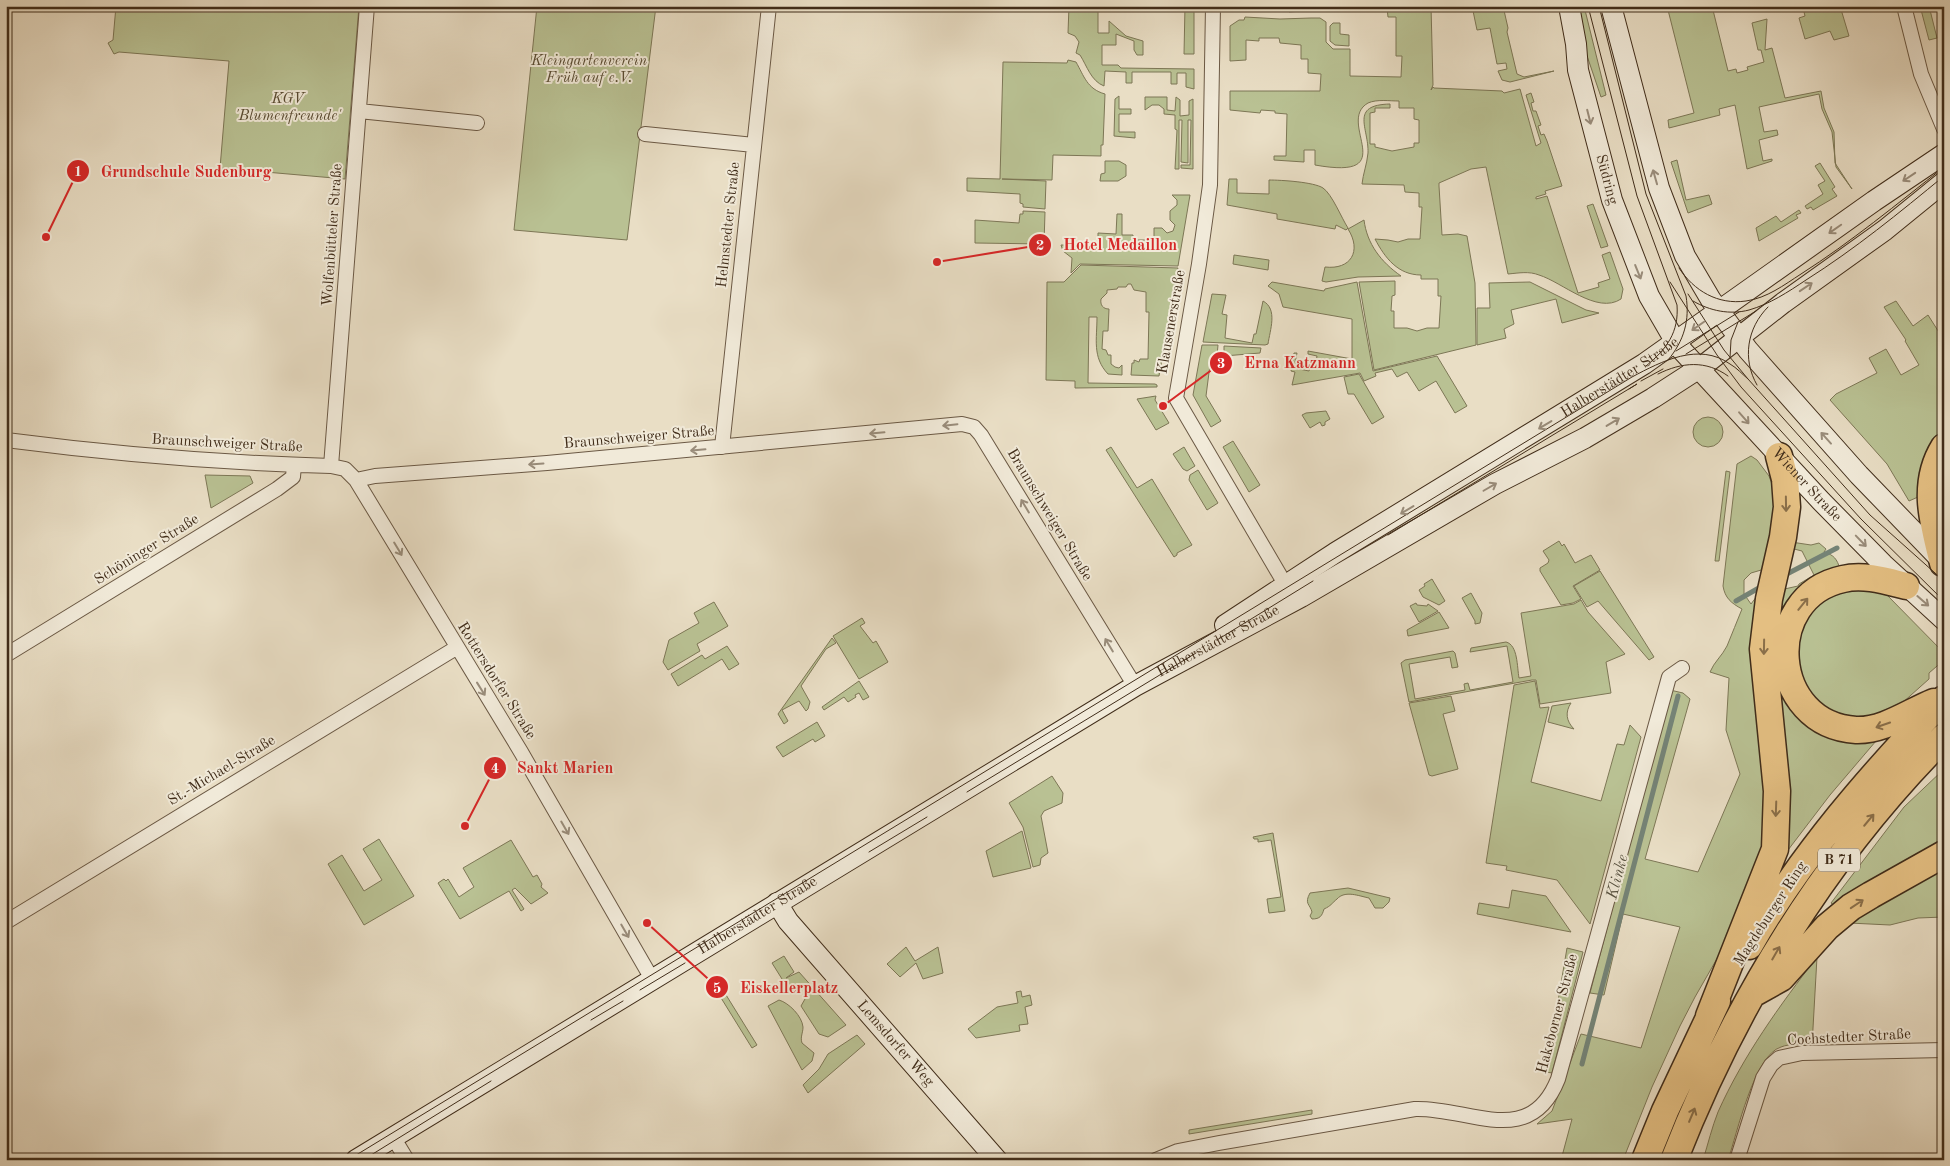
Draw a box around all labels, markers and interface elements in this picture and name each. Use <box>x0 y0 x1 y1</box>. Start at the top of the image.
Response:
park label: Kleingartenverein Früh auf e.V. <box>530 54 647 86</box>
park label: KGV 'Blumenfreunde' <box>235 92 341 124</box>
one-way arrow <box>1585 109 1594 125</box>
street label: Südring <box>1593 153 1621 207</box>
callout: Grundschule Sudenburg <box>65 156 281 187</box>
street label: Helmstedter Straße <box>715 161 743 289</box>
street label: Wolfenbütteler Straße <box>321 163 345 307</box>
text: 1 <box>74 165 82 180</box>
text: Grundschule Sudenburg <box>101 165 271 181</box>
one-way arrow <box>1650 169 1660 185</box>
one-way arrow <box>1902 172 1916 182</box>
one-way arrow <box>1828 224 1842 234</box>
callout: Hotel Medaillon <box>1028 229 1187 260</box>
text: Hotel Medaillon <box>1063 238 1177 254</box>
text: 2 <box>1036 239 1044 254</box>
one-way arrow <box>1634 264 1644 279</box>
street label: Klausenerstraße <box>1155 269 1189 375</box>
one-way arrow <box>1799 282 1813 292</box>
one-way arrow <box>1691 321 1705 331</box>
street label: Halberstädter Straße <box>1558 334 1682 420</box>
callout: Erna Katzmann <box>1209 347 1366 378</box>
text: Erna Katzmann <box>1244 356 1356 372</box>
text: 3 <box>1217 357 1225 372</box>
one-way arrow <box>1738 412 1750 425</box>
one-way arrow <box>1605 416 1619 426</box>
one-way arrow <box>942 421 958 430</box>
one-way arrow <box>1539 421 1553 431</box>
street label: Braunschweiger Straße <box>563 424 715 452</box>
one-way arrow <box>869 428 885 437</box>
one-way arrow <box>1820 432 1832 445</box>
street label: Braunschweiger Straße <box>151 433 303 455</box>
one-way arrow <box>690 445 706 454</box>
street label: Wiener Straße <box>1769 445 1844 525</box>
street label: Braunschweiger Straße <box>1004 446 1094 584</box>
one-way arrow <box>528 459 544 468</box>
one-way arrow <box>1482 482 1496 492</box>
one-way arrow <box>1782 495 1791 511</box>
one-way arrow <box>1019 500 1029 514</box>
one-way arrow <box>1400 505 1414 515</box>
street label: Schöninger Straße <box>92 512 202 588</box>
one-way arrow <box>1855 535 1867 548</box>
one-way arrow <box>393 542 403 556</box>
one-way arrow <box>1917 595 1930 607</box>
one-way arrow <box>1798 598 1809 611</box>
street label: Halberstädter Straße <box>1154 603 1282 680</box>
street label: Rottersdorfer Straße <box>454 620 538 742</box>
one-way arrow <box>1104 638 1114 652</box>
one-way arrow <box>1760 639 1769 655</box>
one-way arrow <box>477 681 487 695</box>
one-way arrow <box>1876 721 1892 730</box>
street label: St.-Michael-Straße <box>166 733 278 809</box>
callout: Sankt Marien <box>482 752 624 783</box>
text: Sankt Marien <box>517 761 613 777</box>
text: 4 <box>491 762 499 777</box>
one-way arrow <box>1772 801 1781 817</box>
one-way arrow <box>1864 814 1875 827</box>
one-way arrow <box>560 821 570 836</box>
road number: B 71 <box>1818 848 1860 872</box>
water label: Klinke <box>1604 852 1632 902</box>
street label: Magdeburger Ring <box>1732 859 1810 969</box>
street label: Halberstädter Straße <box>695 874 820 958</box>
one-way arrow <box>1849 899 1863 909</box>
one-way arrow <box>620 923 630 937</box>
one-way arrow <box>1771 947 1781 961</box>
street label: Hakeborner Straße <box>1535 952 1581 1076</box>
callout: Eiskellerplatz <box>705 972 848 1003</box>
text: Eiskellerplatz <box>740 981 838 997</box>
text: 5 <box>713 982 721 997</box>
street label: Lemsdorfer Weg <box>854 998 937 1089</box>
street label: Cochstedter Straße <box>1787 1027 1911 1049</box>
one-way arrow <box>1688 1108 1698 1123</box>

